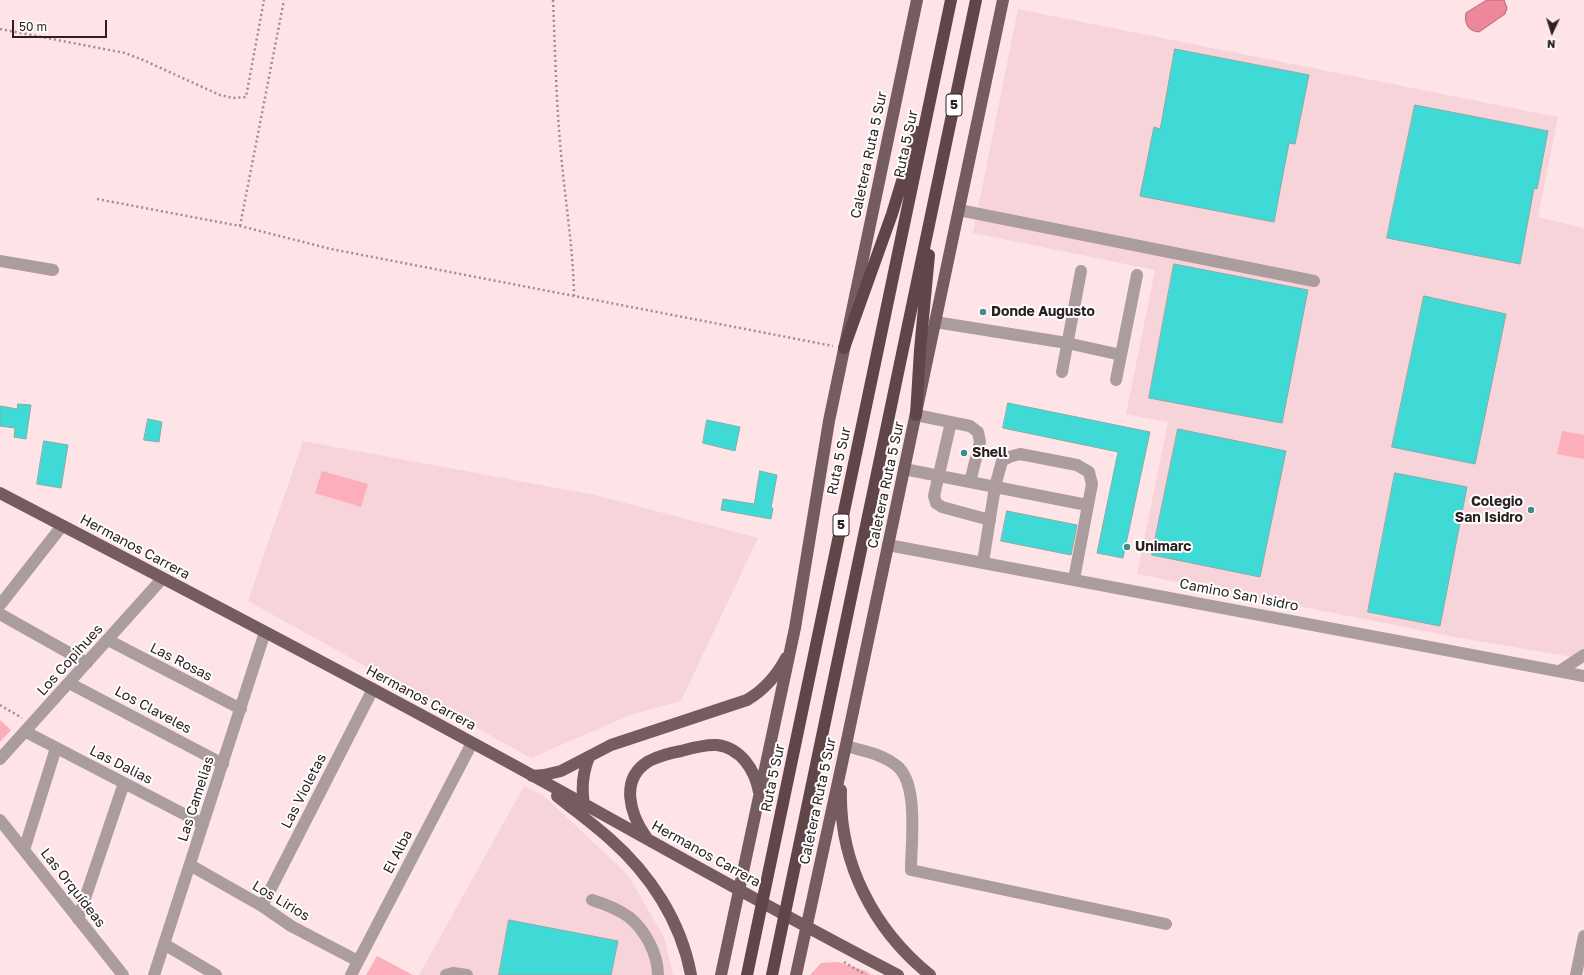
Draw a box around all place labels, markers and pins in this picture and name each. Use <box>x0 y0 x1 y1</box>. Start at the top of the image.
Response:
place label: Donde Augusto <box>991 304 1095 320</box>
marker: Donde Augusto <box>978 307 988 317</box>
place label: Shell <box>972 445 1007 461</box>
marker: Shell <box>959 448 969 458</box>
place label: Colegio San Isidro <box>1455 494 1523 526</box>
marker: Colegio San Isidro <box>1526 505 1536 515</box>
place label: Unimarc <box>1135 539 1191 555</box>
marker: Unimarc <box>1122 542 1132 552</box>

